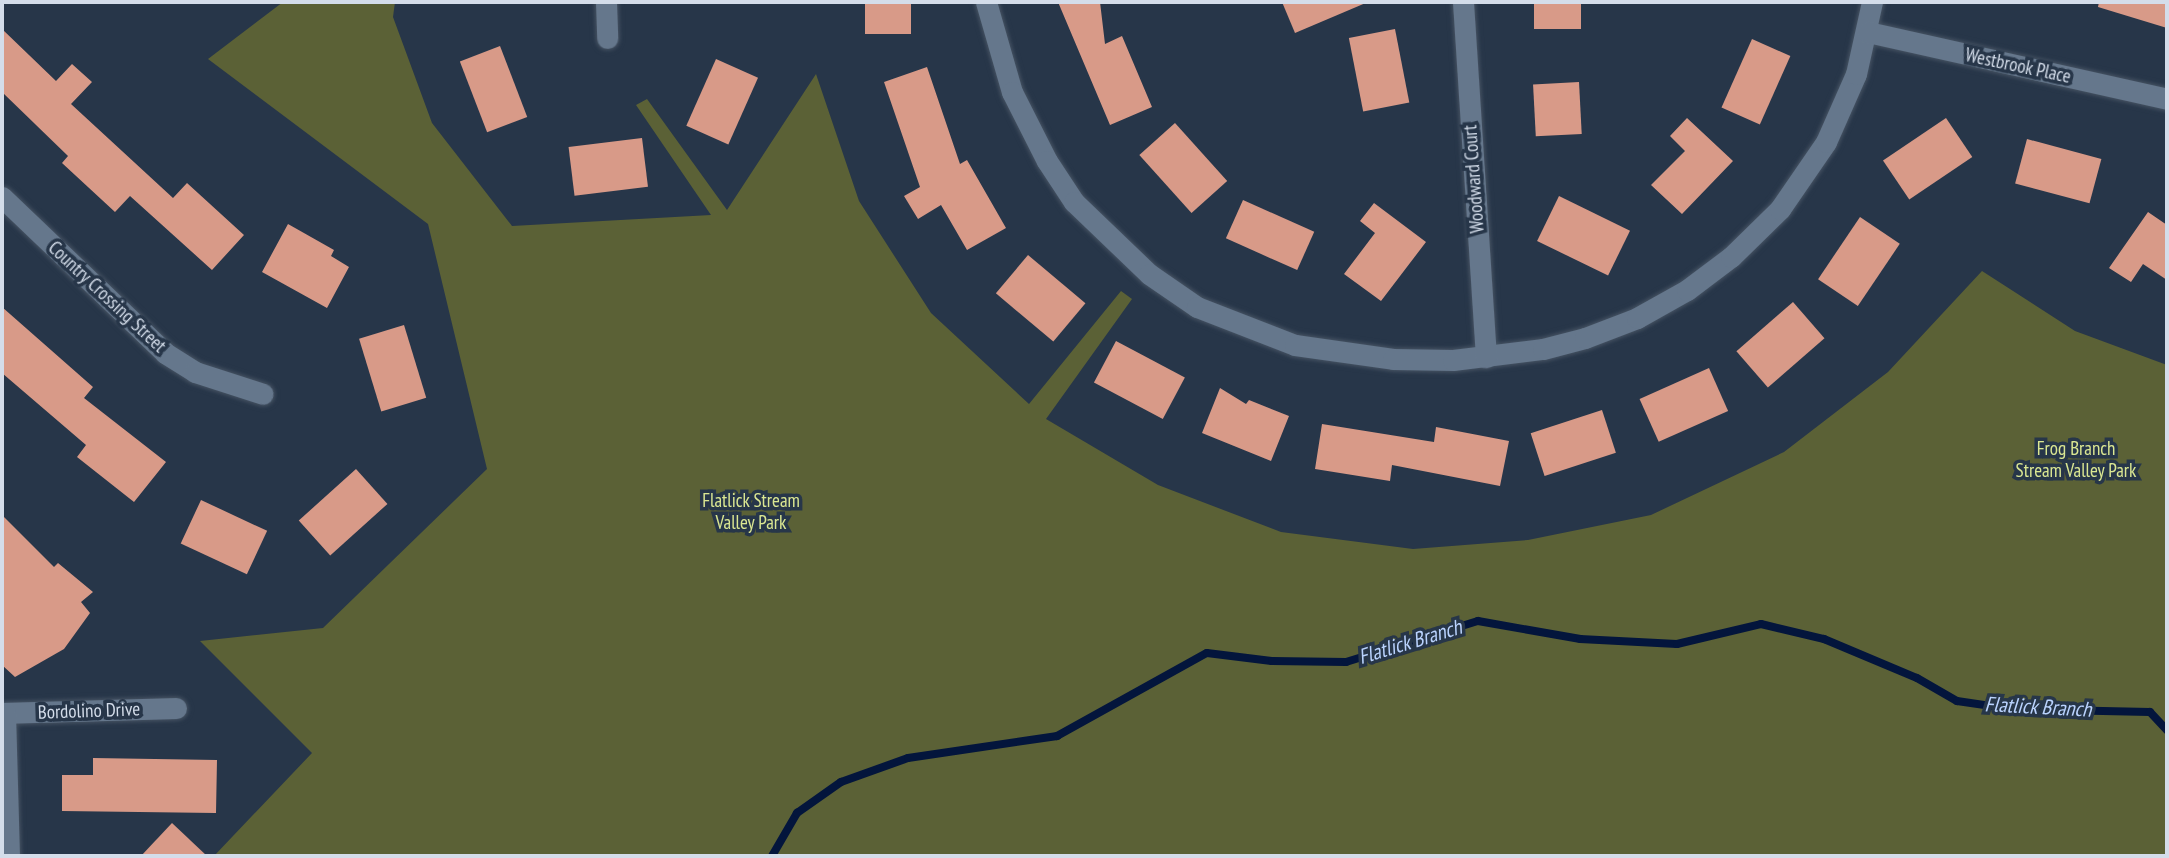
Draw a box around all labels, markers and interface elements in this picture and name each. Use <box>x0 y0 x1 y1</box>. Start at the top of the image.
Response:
street label: Westbrook Place <box>1963 44 2073 88</box>
street label: Woodward Court <box>1459 124 1489 234</box>
street label: Country Crossing Street <box>43 236 171 358</box>
park label: Frog Branch Stream Valley Park <box>2015 438 2137 482</box>
park label: Flatlick Stream Valley Park <box>702 490 800 534</box>
water label: Flatlick Branch <box>1355 614 1465 670</box>
water label: Flatlick Branch <box>1984 692 2092 722</box>
street label: Bordolino Drive <box>37 698 141 724</box>

